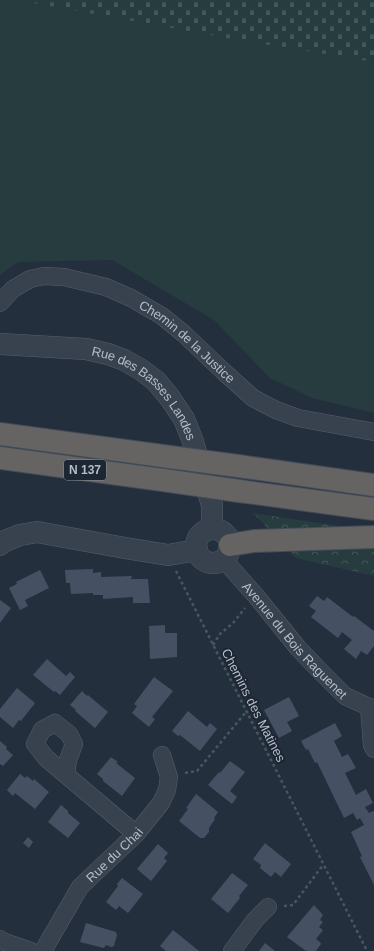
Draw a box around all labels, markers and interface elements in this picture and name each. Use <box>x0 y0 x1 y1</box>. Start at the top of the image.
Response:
street label: Chemin de la Justice <box>136 297 238 386</box>
street label: Rue des Basses Landes <box>90 344 199 443</box>
road number: N 137 <box>64 460 106 480</box>
street label: Avenue du Bois Raguenet <box>239 579 350 702</box>
street label: Chemins des Matines <box>218 646 289 765</box>
street label: Rue du Chai <box>83 825 146 885</box>

